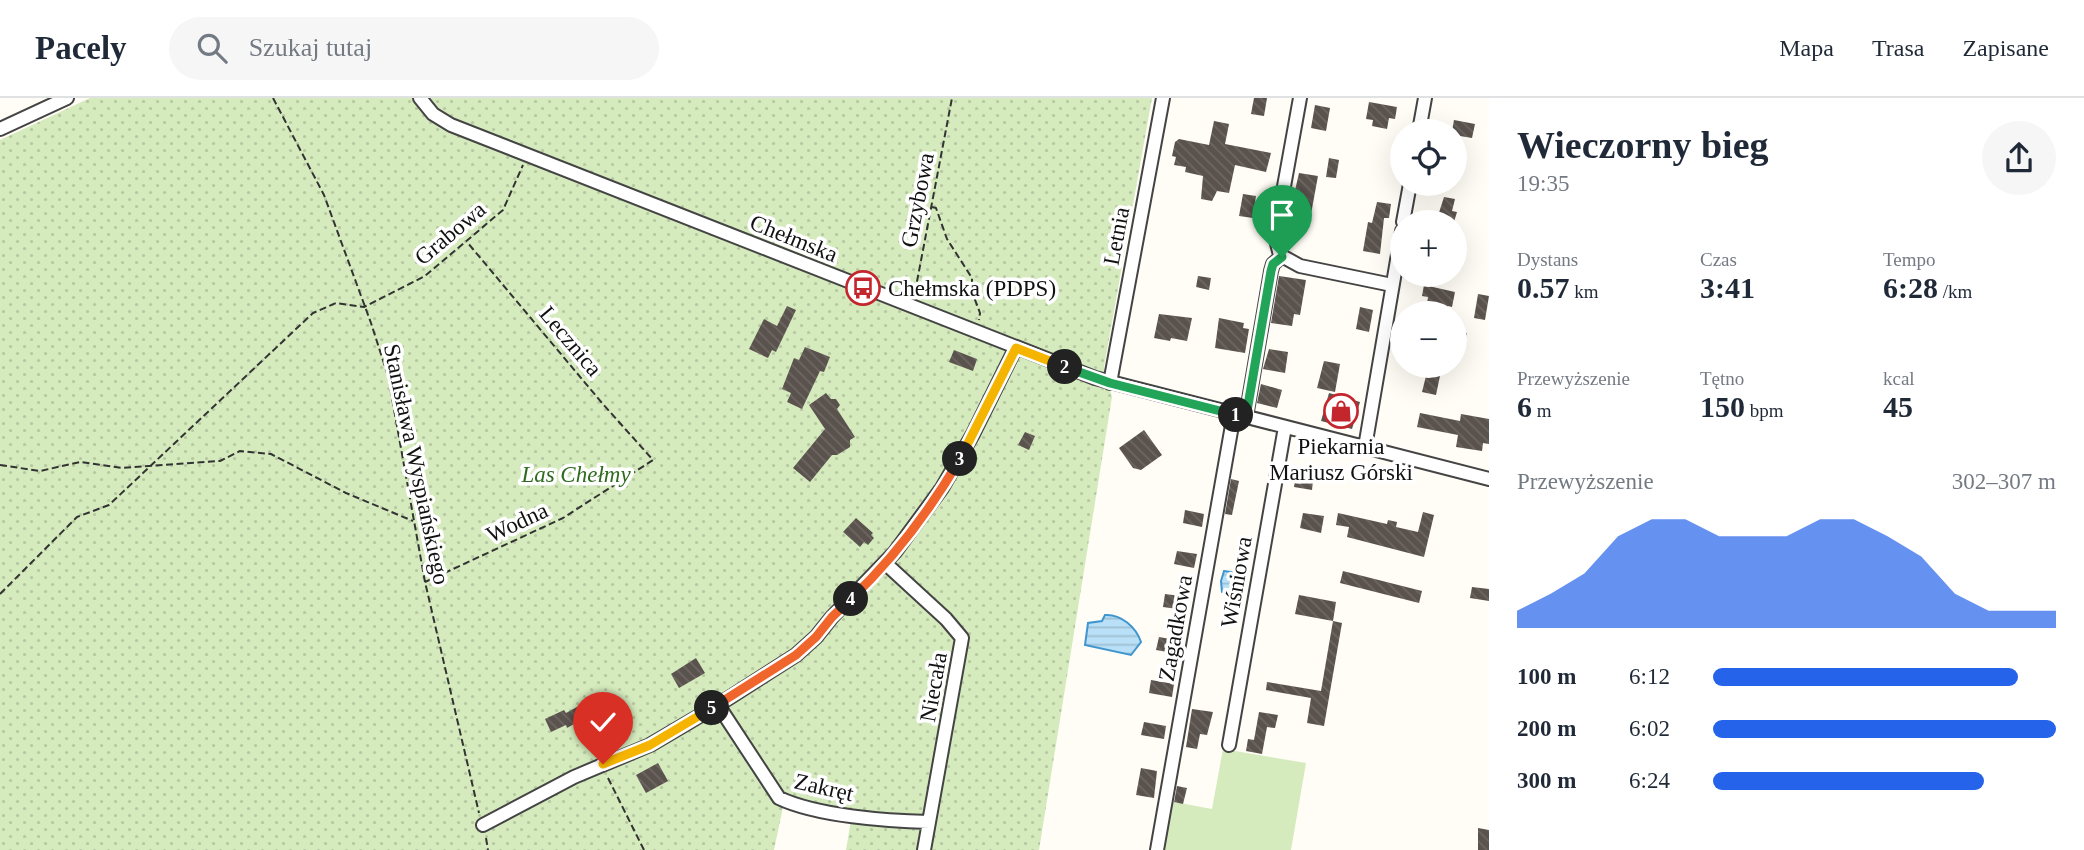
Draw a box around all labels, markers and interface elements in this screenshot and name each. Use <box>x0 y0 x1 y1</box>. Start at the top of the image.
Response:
search box <box>169 17 659 80</box>
icon: search <box>193 29 231 67</box>
text: Pacely <box>35 30 127 66</box>
text: Szukaj tutaj <box>249 33 372 62</box>
text: Mapa <box>1779 35 1834 61</box>
text: Trasa <box>1872 35 1924 61</box>
text: Zapisane <box>1962 35 2049 61</box>
map controls <box>1390 119 1467 378</box>
button: locate <box>1390 119 1467 196</box>
button: share <box>1982 121 2056 195</box>
text: Wieczorny bieg <box>1517 124 1769 166</box>
street label: Grzybowa <box>896 151 939 249</box>
text: 19:35 <box>1517 171 1569 196</box>
pin <box>1252 185 1312 257</box>
icon: arrive <box>1263 196 1301 234</box>
street label: Grabowa <box>410 197 491 270</box>
street label: Letnia <box>1099 205 1134 267</box>
street label: Chełmska <box>746 210 841 267</box>
button: + <box>1390 210 1467 287</box>
text: Dystans <box>1517 249 1578 270</box>
text: Czas <box>1700 249 1737 270</box>
text: Tempo <box>1883 249 1936 270</box>
bus stop icon: Chełmska (PDPS) <box>844 269 882 307</box>
text: 0.57 <box>1517 271 1570 304</box>
text: 3:41 <box>1700 271 1755 304</box>
text: 6:28 <box>1883 271 1938 304</box>
place label: Chełmska (PDPS) <box>888 276 1056 301</box>
text: km <box>1570 281 1599 302</box>
text: /km <box>1938 281 1972 302</box>
button: − <box>1390 301 1467 378</box>
street label: Lecznica <box>534 302 607 381</box>
street label: Stanisława Wyspiańskiego <box>379 341 454 587</box>
pin: 2 <box>1048 350 1082 384</box>
text: 2 <box>1060 356 1069 377</box>
text: Przewyższenie <box>1517 368 1630 389</box>
text: Tętno <box>1700 368 1744 389</box>
text: kcal <box>1883 368 1915 389</box>
text: 6 <box>1517 390 1532 423</box>
text: 150 <box>1700 390 1745 423</box>
text: 45 <box>1883 390 1913 423</box>
shop icon: Piekarnia Mariusz Górski <box>1322 392 1360 430</box>
pin: 1 <box>1218 398 1254 432</box>
text: m <box>1532 400 1552 421</box>
text: bpm <box>1745 400 1784 421</box>
text: 1 <box>1231 404 1240 425</box>
place label: Piekarnia Mariusz Górski <box>1269 434 1413 485</box>
pin: 3 <box>942 442 978 476</box>
text: 3 <box>955 448 964 469</box>
park label: Las Chełmy <box>520 462 631 487</box>
text: Przewyższenie <box>1517 469 1654 494</box>
text: 302–307 m <box>1952 469 2056 494</box>
street label: Wodna <box>483 497 552 547</box>
street label: Wiśniowa <box>1216 534 1257 630</box>
street label: Zagadkowa <box>1154 573 1197 683</box>
pin: 4 <box>834 582 868 616</box>
text: 4 <box>846 588 855 609</box>
street label: Niecała <box>915 650 952 724</box>
text: 100 m <box>1517 664 1576 689</box>
text: 6:12 <box>1629 664 1670 689</box>
pin: 5 <box>694 690 730 726</box>
pin <box>573 692 633 764</box>
text: 5 <box>707 697 716 718</box>
icon: check <box>584 703 622 741</box>
text: 200 m <box>1517 716 1576 741</box>
text: 6:02 <box>1629 716 1670 741</box>
text: 300 m <box>1517 768 1576 793</box>
text: 6:24 <box>1629 768 1670 793</box>
street label: Zakręt <box>792 769 857 807</box>

